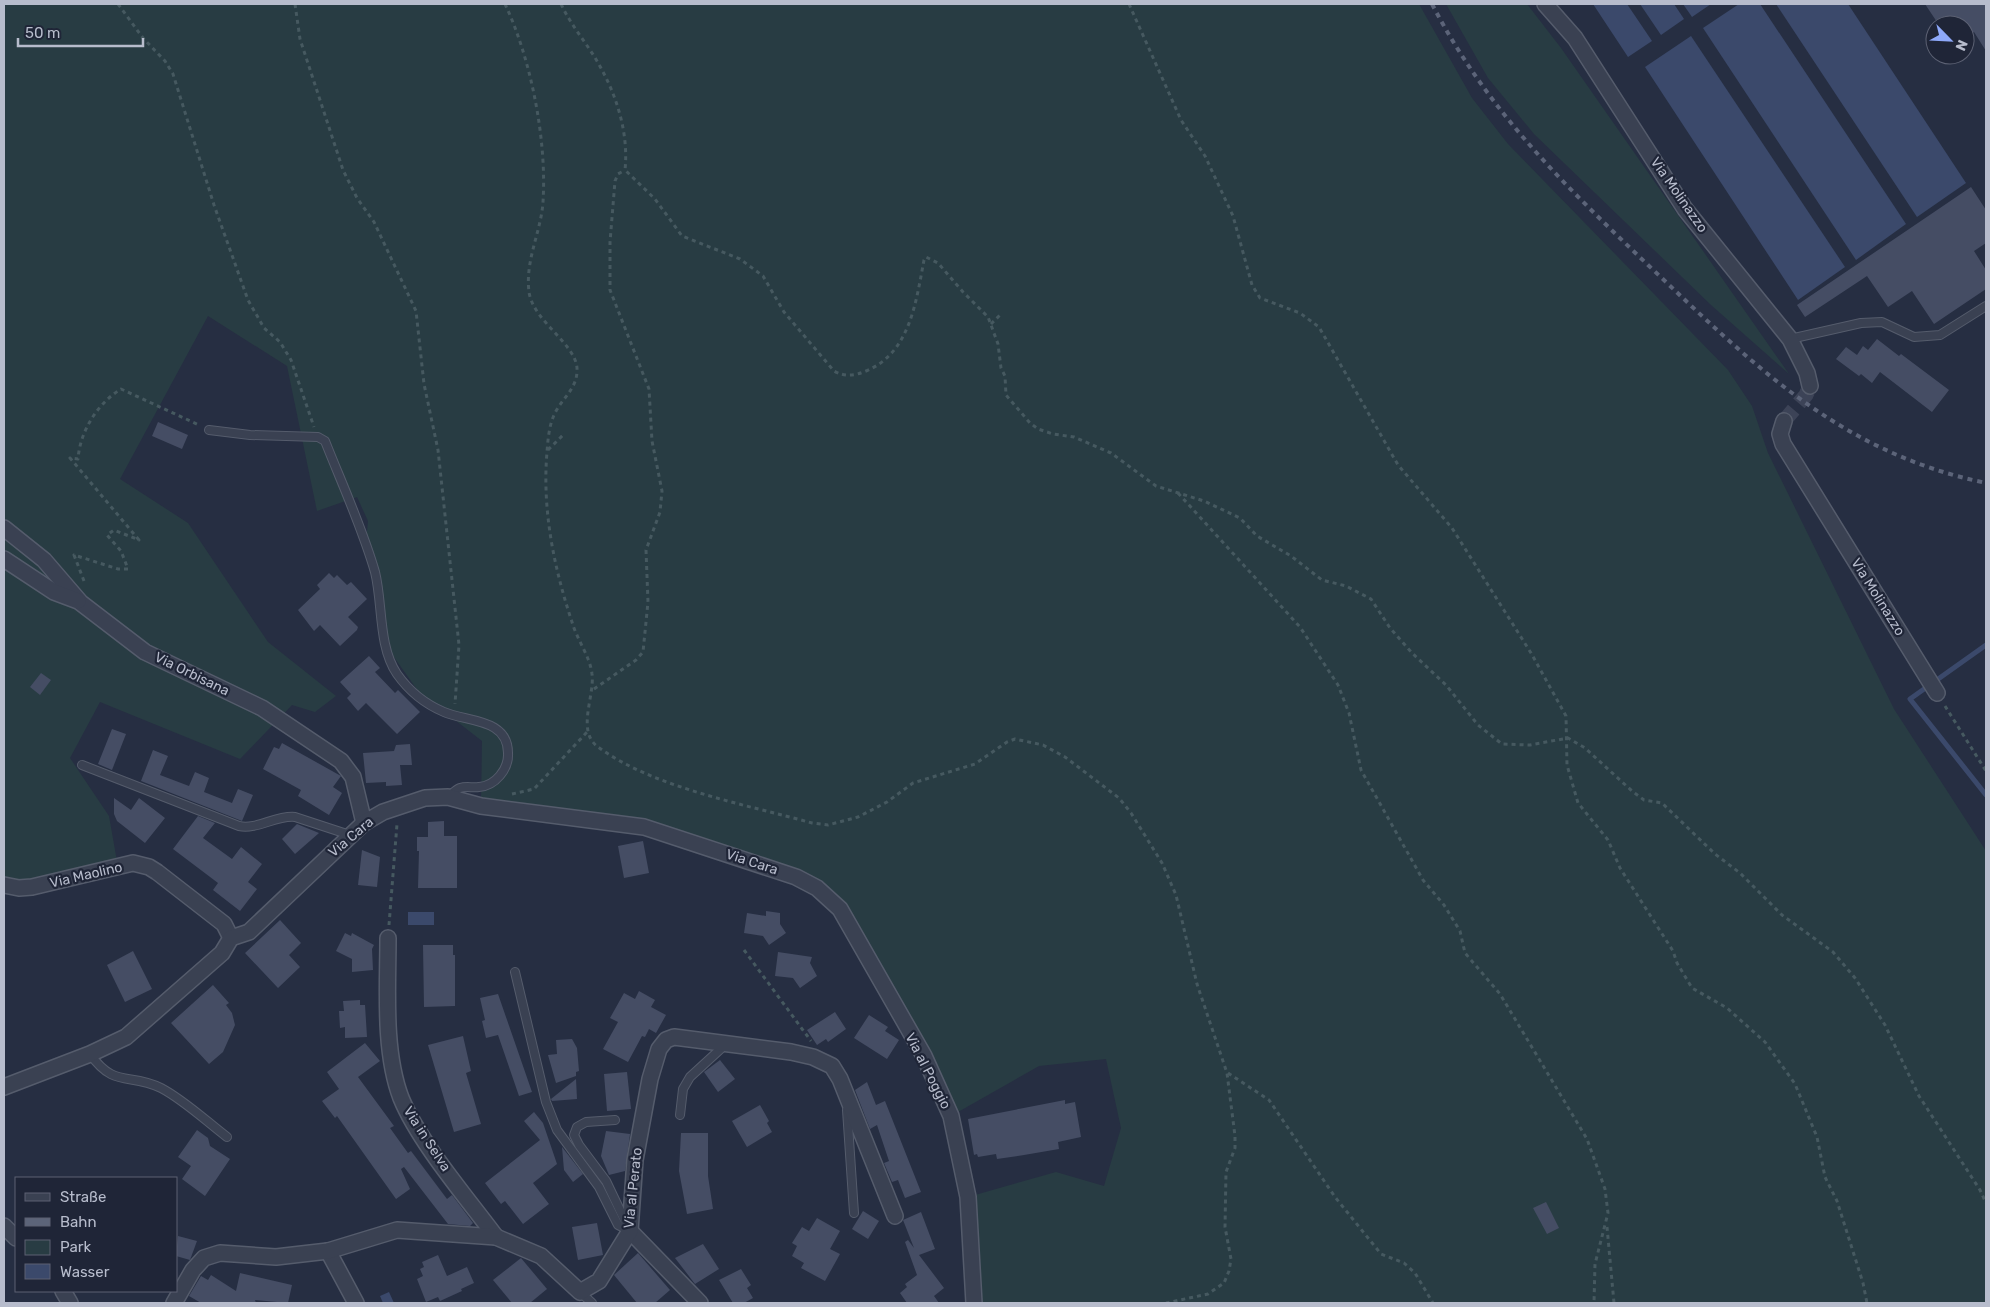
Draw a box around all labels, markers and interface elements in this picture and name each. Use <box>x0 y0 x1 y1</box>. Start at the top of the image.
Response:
scale bar <box>18 15 142 47</box>
north arrow <box>1925 15 1975 65</box>
text: 50 m <box>25 24 60 42</box>
text: N <box>1952 37 1971 53</box>
street label: Via Molinazzo <box>1647 154 1711 236</box>
street label: Via Molinazzo <box>1847 555 1909 639</box>
street label: Via Orbisana <box>152 649 232 699</box>
street label: Via Cara <box>325 813 377 861</box>
street label: Via Cara <box>724 846 780 878</box>
street label: Via Maolino <box>48 858 124 892</box>
street label: Via al Poggio <box>902 1030 954 1112</box>
street label: Via in Selva <box>400 1103 454 1175</box>
street label: Via al Perato <box>620 1147 646 1229</box>
legend <box>15 1177 178 1292</box>
text: Straße <box>60 1188 106 1206</box>
text: Bahn <box>60 1213 97 1231</box>
text: Park <box>60 1238 91 1256</box>
text: Wasser <box>60 1263 110 1281</box>

